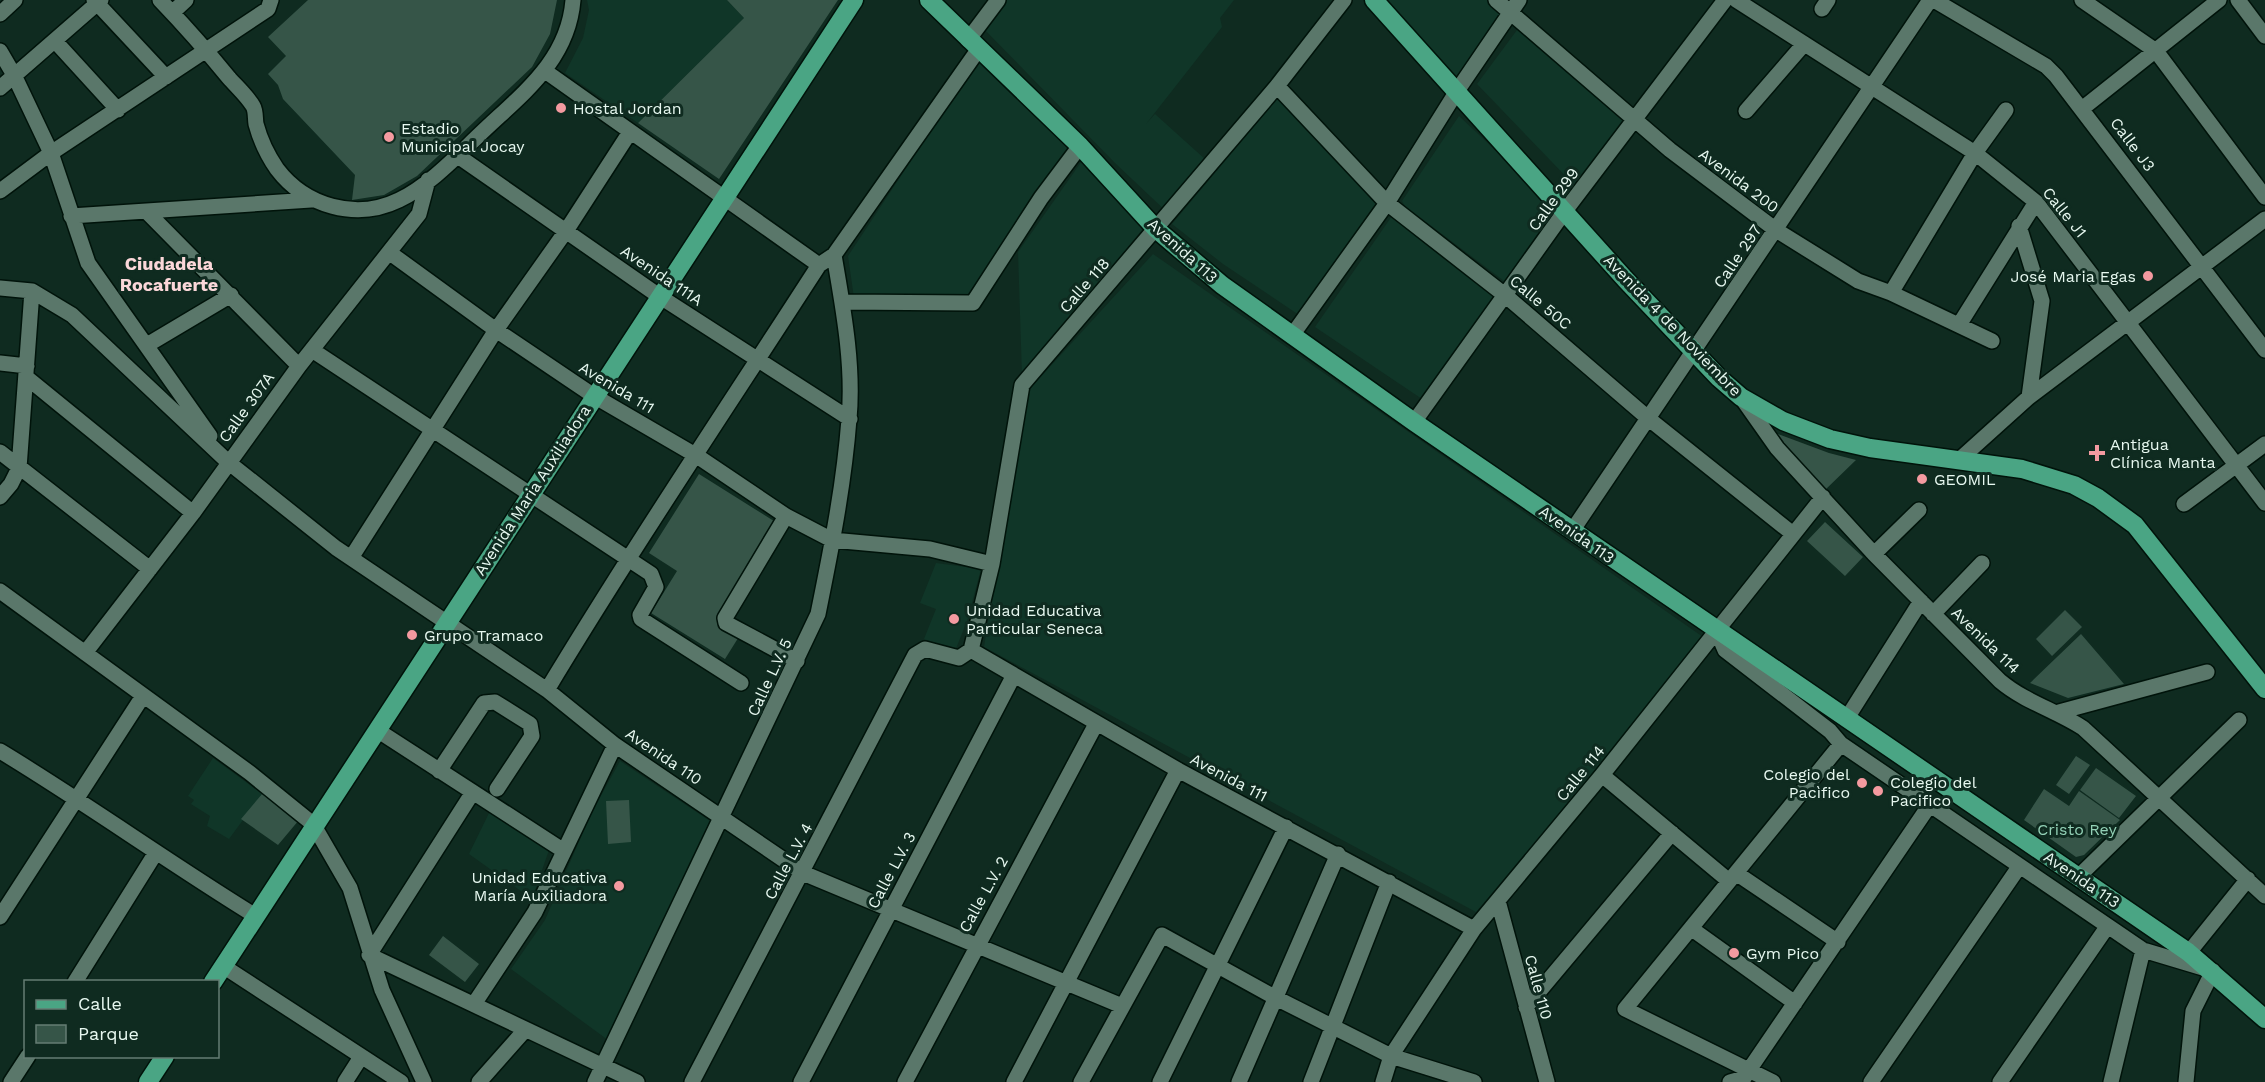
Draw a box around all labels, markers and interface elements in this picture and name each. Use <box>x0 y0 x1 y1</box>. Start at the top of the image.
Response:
place label: Hostal Jordan <box>573 99 682 118</box>
marker: Hostal Jordan <box>554 101 568 115</box>
street label: Calle J3 <box>2106 114 2159 175</box>
place label: Estadio Municipal Jocay <box>401 119 525 156</box>
marker: Estadio Municipal Jocay <box>382 130 396 144</box>
street label: Avenida 200 <box>1695 144 1782 217</box>
street label: Calle 299 <box>1524 164 1583 235</box>
street label: Calle J1 <box>2039 183 2091 241</box>
street label: Avenida 113 <box>1144 214 1222 287</box>
street label: Calle 297 <box>1709 221 1766 292</box>
street label: Avenida 111A <box>617 241 707 310</box>
street label: Avenida 4 de Noviembre <box>1600 251 1745 400</box>
district label: Ciudadela Rocafuerte <box>120 253 218 295</box>
street label: Calle 118 <box>1055 254 1113 317</box>
place label: José Maria Egas <box>2011 267 2136 286</box>
marker: José Maria Egas <box>2141 269 2155 283</box>
street label: Calle 50C <box>1506 271 1575 334</box>
street label: Avenida 111 <box>576 358 658 417</box>
street label: Calle 307A <box>215 368 278 446</box>
street label: Avenida Maria Auxiliadora <box>470 402 595 579</box>
place label: Antigua Clínica Manta <box>2110 435 2216 472</box>
marker: Antigua Clínica Manta <box>2088 444 2106 462</box>
place label: GEOMIL <box>1934 470 1996 489</box>
marker: GEOMIL <box>1915 472 1929 486</box>
street label: Avenida 113 <box>1535 502 1618 567</box>
place label: Unidad Educativa Particular Seneca <box>966 601 1103 638</box>
street label: Avenida 114 <box>1947 603 2024 678</box>
marker: Unidad Educativa Particular Seneca <box>947 612 961 626</box>
place label: Grupo Tramaco <box>424 626 543 645</box>
marker: Grupo Tramaco <box>405 628 419 642</box>
street label: Calle L.V. 5 <box>743 635 796 719</box>
street label: Avenida 110 <box>622 724 706 789</box>
street label: Calle 114 <box>1552 741 1609 805</box>
street label: Avenida 111 <box>1187 749 1270 806</box>
place label: Colegio del Pacìfico <box>1763 765 1850 802</box>
place label: Colegio del Pacifico <box>1890 773 1977 810</box>
marker: Colegio del Pacìfico <box>1855 776 1869 790</box>
marker: Colegio del Pacifico <box>1871 784 1885 798</box>
street label: Calle L.V. 4 <box>760 819 817 903</box>
park label: Cristo Rey <box>2037 820 2117 839</box>
street label: Calle L.V. 3 <box>863 829 920 912</box>
street label: Avenida 113 <box>2040 847 2123 912</box>
street label: Calle L.V. 2 <box>955 853 1012 936</box>
place label: Unidad Educativa María Auxiliadora <box>471 868 607 905</box>
marker: Unidad Educativa María Auxiliadora <box>612 879 626 893</box>
place label: Gym Pico <box>1746 944 1819 963</box>
marker: Gym Pico <box>1727 946 1741 960</box>
street label: Calle 110 <box>1521 952 1556 1022</box>
legend <box>24 980 219 1058</box>
text: Calle <box>78 993 122 1014</box>
text: Parque <box>78 1023 139 1044</box>

